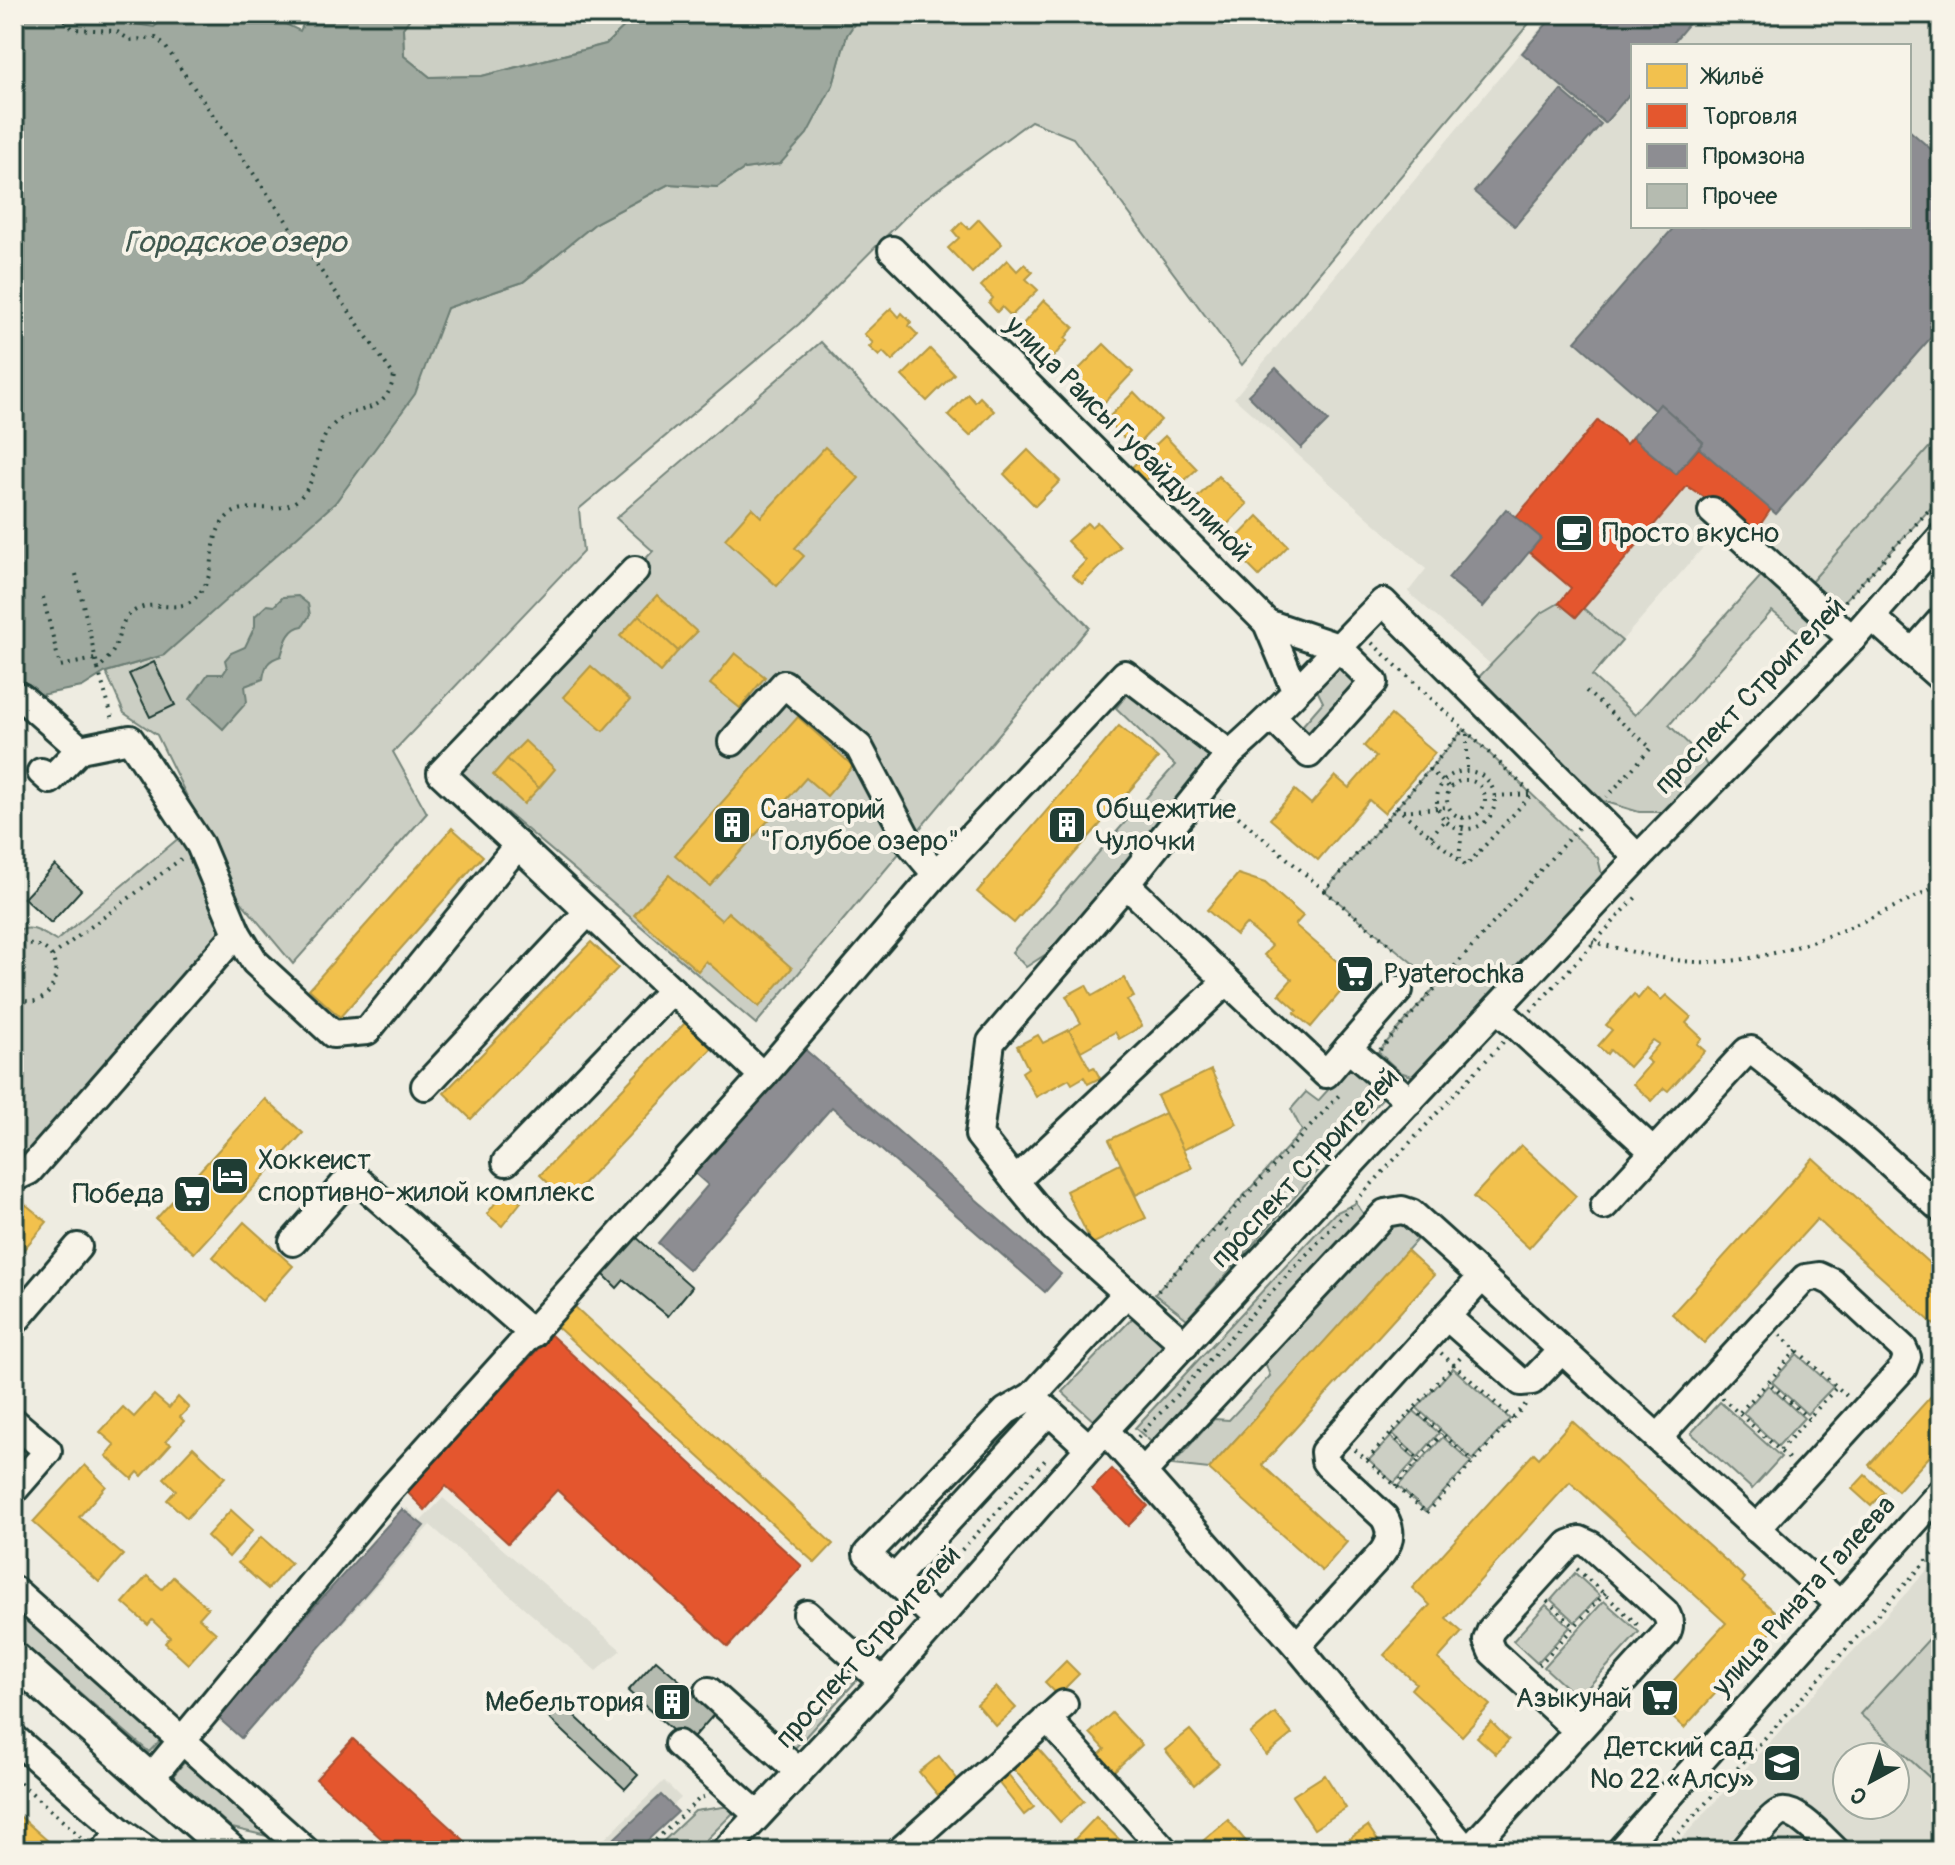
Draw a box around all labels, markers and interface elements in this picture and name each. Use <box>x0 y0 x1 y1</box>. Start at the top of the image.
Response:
legend <box>1631 44 1911 228</box>
text: Жильё <box>1699 62 1765 91</box>
text: Торговля <box>1703 102 1797 131</box>
text: Промзона <box>1703 142 1805 171</box>
text: Прочее <box>1703 182 1778 211</box>
water label: Городское озеро <box>124 224 348 261</box>
street label: улица Раисы Губайдуллиной <box>997 308 1259 570</box>
cafe icon: Просто вкусно <box>1553 512 1595 554</box>
place label: Просто вкусно <box>1602 516 1779 551</box>
street label: проспект Строителей <box>1647 590 1853 802</box>
place label: Санаторий "Голубое озеро" <box>760 792 959 859</box>
place label: Общежитие Чулочки <box>1095 792 1236 859</box>
building icon: Санаторий "Голубое озеро" <box>711 804 753 846</box>
building icon: Общежитие Чулочки <box>1046 804 1088 846</box>
supermarket icon: Pyaterochka <box>1334 953 1376 995</box>
place label: Pyaterochka <box>1383 957 1524 992</box>
street label: проспект Строителей <box>1203 1061 1407 1275</box>
place label: Хоккеист спортивно-жилой комплекс <box>258 1143 595 1210</box>
hotel icon: Хоккеист спортивно-жилой комплекс <box>209 1155 251 1197</box>
supermarket icon: Победа <box>171 1173 213 1215</box>
place label: Победа <box>72 1177 164 1212</box>
street label: улица Рината Галеева <box>1704 1488 1903 1704</box>
street label: проспект Строителей <box>768 1538 968 1756</box>
supermarket icon: Азыкунай <box>1639 1677 1681 1719</box>
building icon: Мебельтория <box>651 1681 693 1723</box>
place label: Азыкунай <box>1515 1681 1632 1716</box>
place label: Мебельтория <box>485 1685 644 1720</box>
place label: Детский сад № 22 «Алсу» <box>1589 1730 1754 1797</box>
north arrow <box>1831 1741 1911 1821</box>
school or university icon: Детский сад № 22 «Алсу» <box>1761 1742 1803 1784</box>
text: С <box>1844 1780 1873 1811</box>

